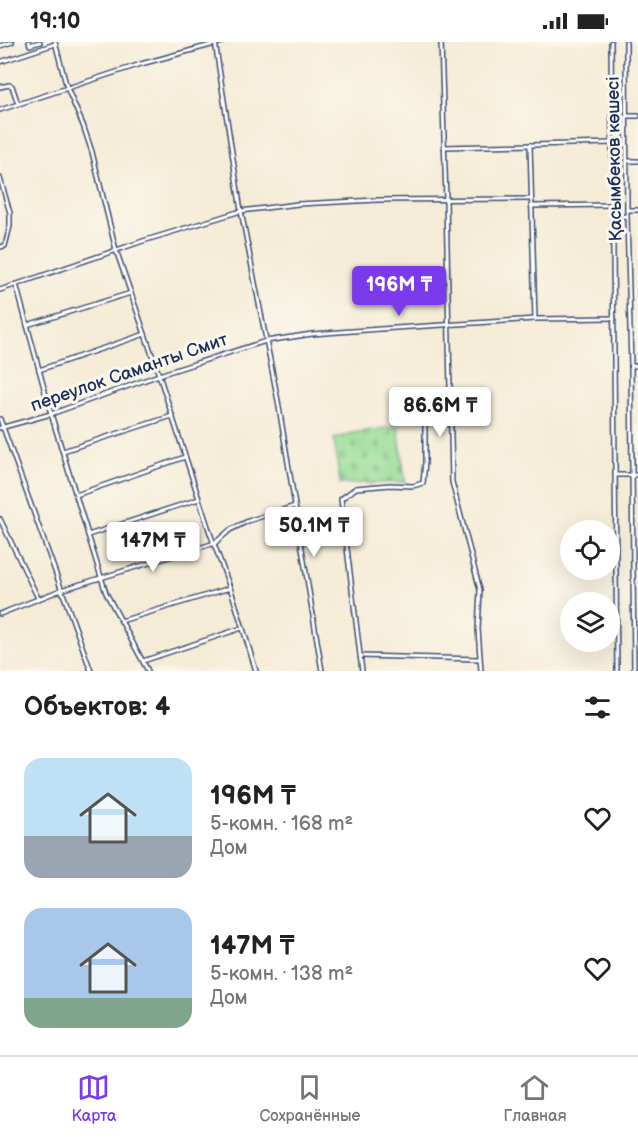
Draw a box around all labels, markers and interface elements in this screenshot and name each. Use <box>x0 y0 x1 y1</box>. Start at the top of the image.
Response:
text: 19:10 <box>30 8 80 35</box>
street label: Қасымбеков көшесі <box>603 76 626 242</box>
pin: 196M ₸ <box>350 266 448 317</box>
text: 196M ₸ <box>366 273 432 297</box>
street label: переулок Саманты Смит <box>28 329 231 416</box>
pin: 86.6M ₸ <box>385 387 495 438</box>
text: 86.6M ₸ <box>403 394 477 418</box>
pin: 50.1M ₸ <box>259 507 369 558</box>
text: 50.1M ₸ <box>279 514 349 538</box>
map controls <box>560 520 620 652</box>
button: locate <box>560 520 620 580</box>
pin: 147M ₸ <box>104 522 202 573</box>
text: 147M ₸ <box>121 529 185 553</box>
button: layers <box>560 592 620 652</box>
icon: filters <box>581 691 614 724</box>
text: Объектов: 4 <box>24 692 170 723</box>
text: 196M ₸ <box>210 781 296 812</box>
icon: home <box>72 782 144 854</box>
icon: heart <box>581 802 614 835</box>
text: 5-комн. · 168 m² <box>210 812 353 836</box>
text: Дом <box>210 836 248 860</box>
text: 147M ₸ <box>210 931 294 962</box>
icon: home <box>72 932 144 1004</box>
icon: heart <box>581 952 614 985</box>
text: 5-комн. · 138 m² <box>210 962 353 986</box>
text: Дом <box>210 986 248 1010</box>
tab: Карта <box>71 1071 117 1126</box>
tab: Сохранённые <box>259 1071 360 1126</box>
tab: Главная <box>503 1071 567 1126</box>

